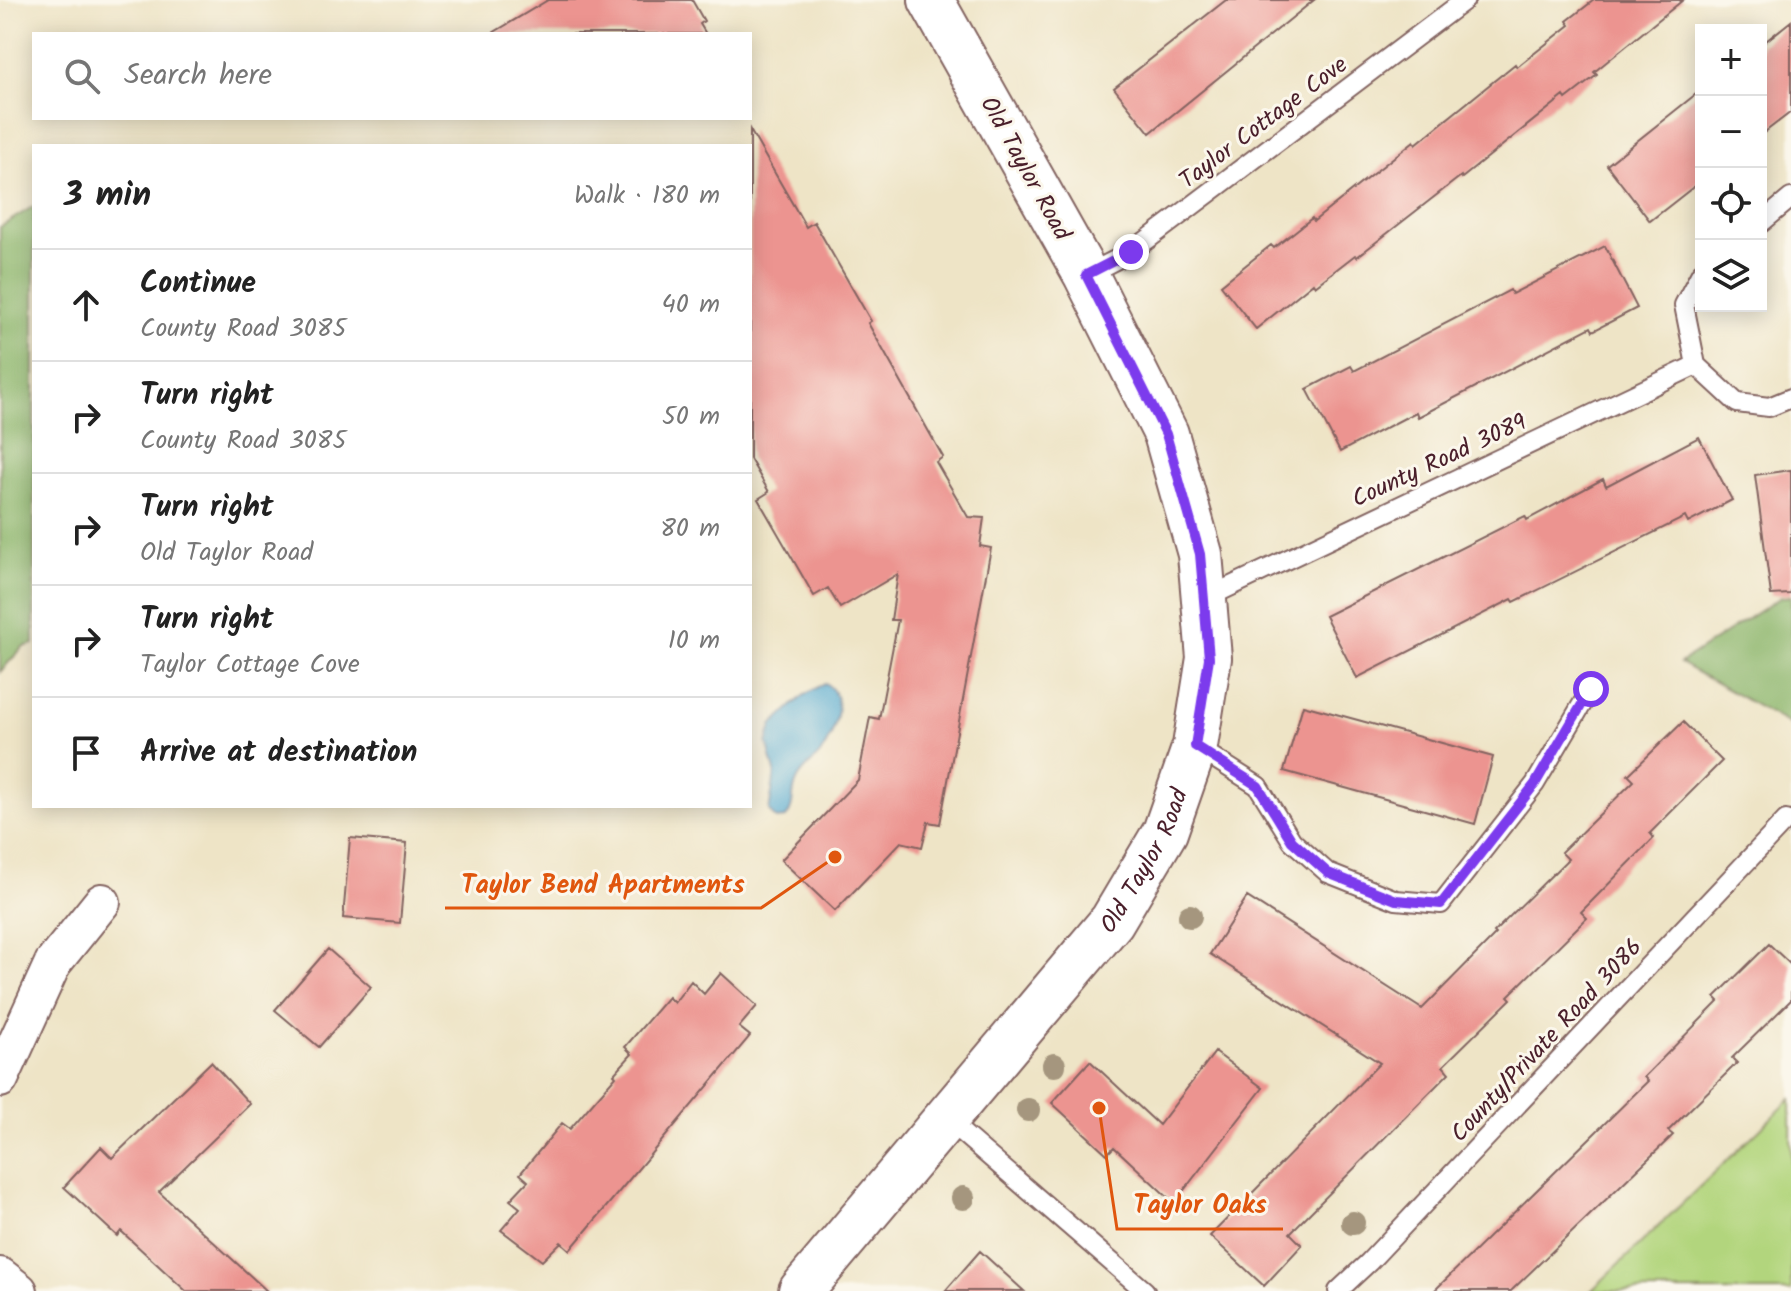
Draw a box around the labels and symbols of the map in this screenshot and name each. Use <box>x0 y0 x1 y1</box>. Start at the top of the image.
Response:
street label: Taylor Cottage Cove <box>1171 46 1357 200</box>
street label: Old Taylor Road <box>969 89 1081 249</box>
route end <box>1113 234 1149 270</box>
street label: County Road 3089 <box>1346 404 1534 519</box>
route start <box>1573 671 1609 707</box>
street label: Old Taylor Road <box>1091 783 1200 943</box>
callout: Taylor Bend Apartments <box>445 858 761 908</box>
text: Taylor Bend Apartments <box>461 865 745 907</box>
street label: County/Private Road 3086 <box>1442 930 1653 1152</box>
callout: Taylor Oaks <box>1117 1179 1283 1229</box>
text: Taylor Oaks <box>1133 1185 1267 1227</box>

